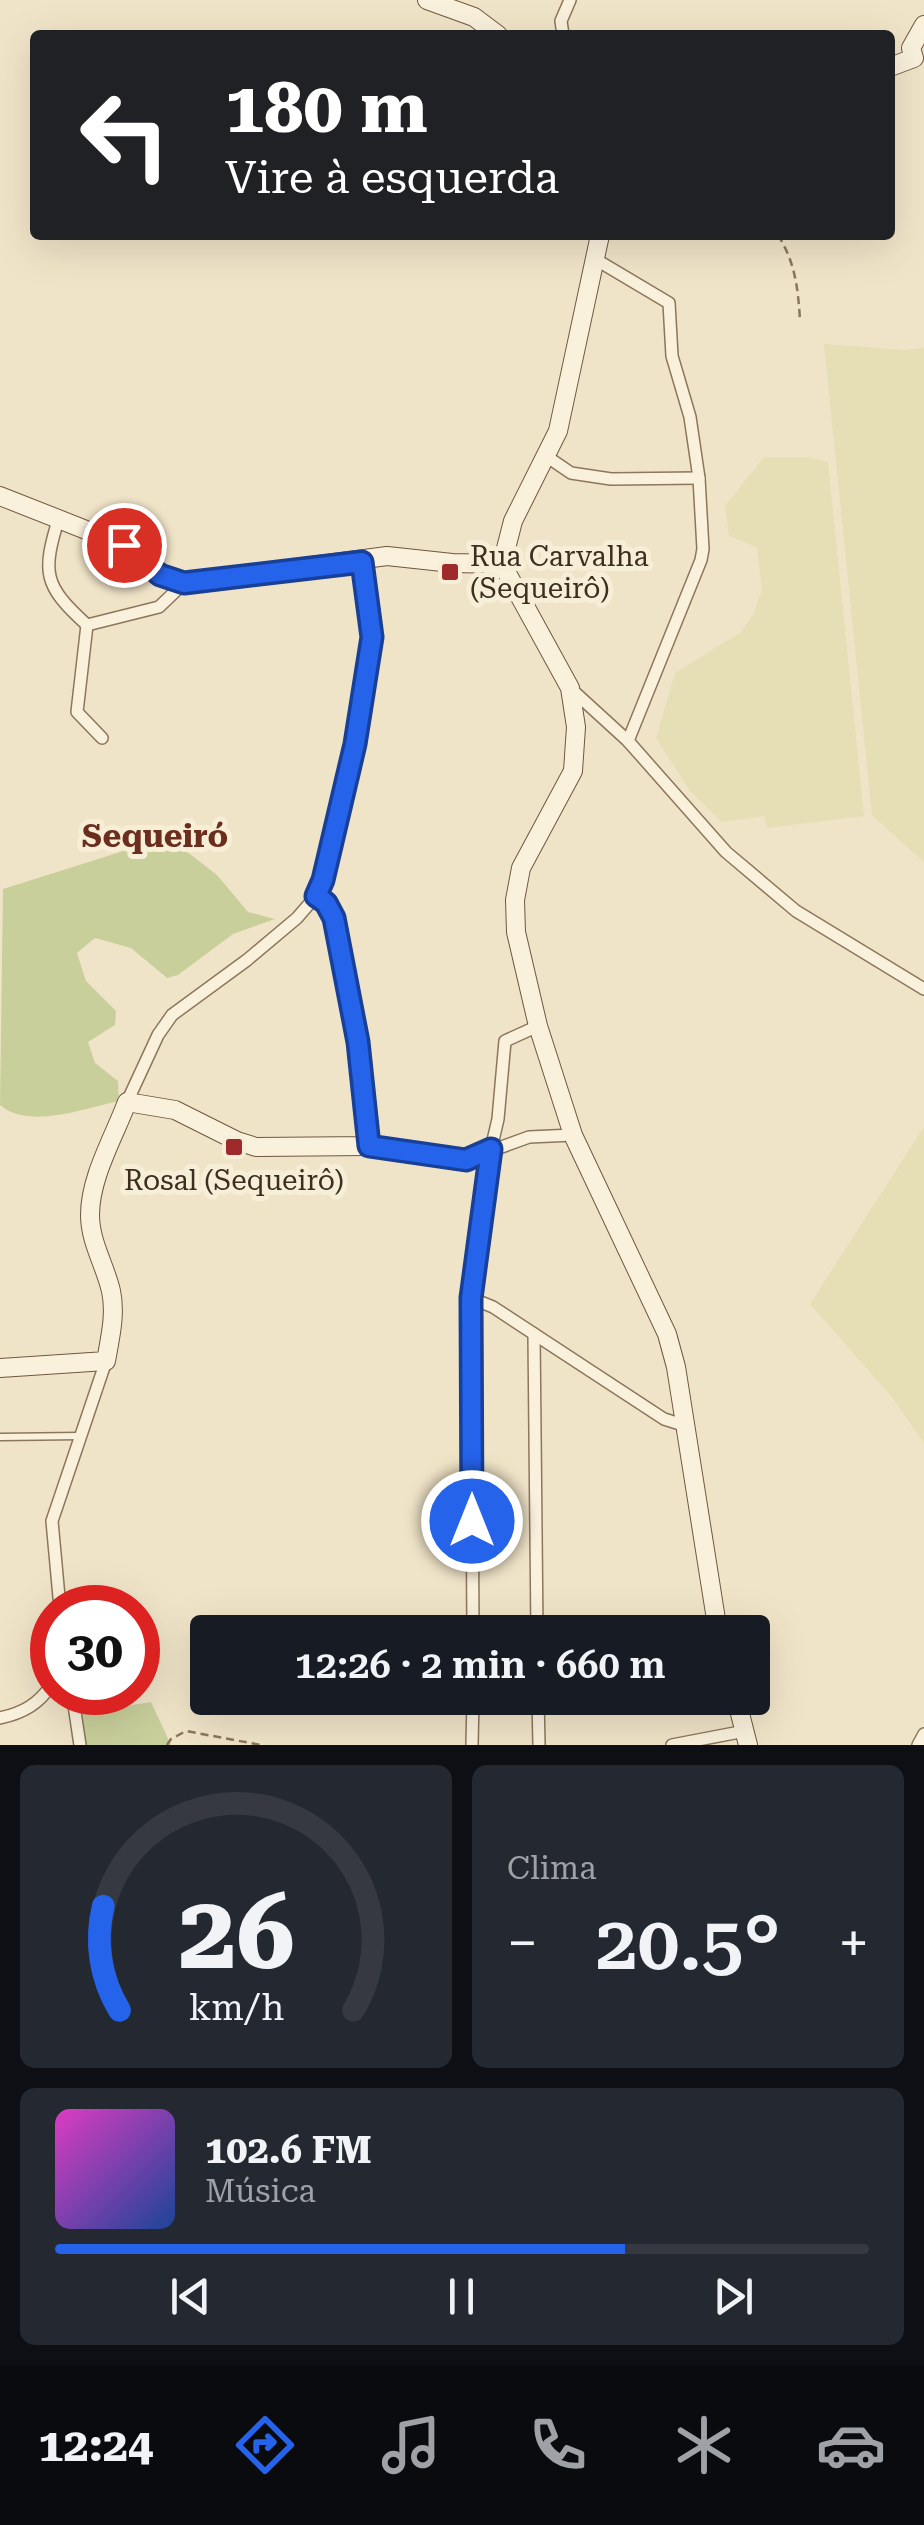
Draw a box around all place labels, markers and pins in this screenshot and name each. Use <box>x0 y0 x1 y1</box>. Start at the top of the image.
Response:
pin <box>82 503 167 588</box>
place label: Rua Carvalha (Sequeirô) <box>470 540 649 605</box>
marker: Rua Carvalha (Sequeirô) <box>439 561 461 583</box>
marker: Rosal (Sequeirô) <box>223 1136 245 1158</box>
place label: Rosal (Sequeirô) <box>124 1164 344 1197</box>

